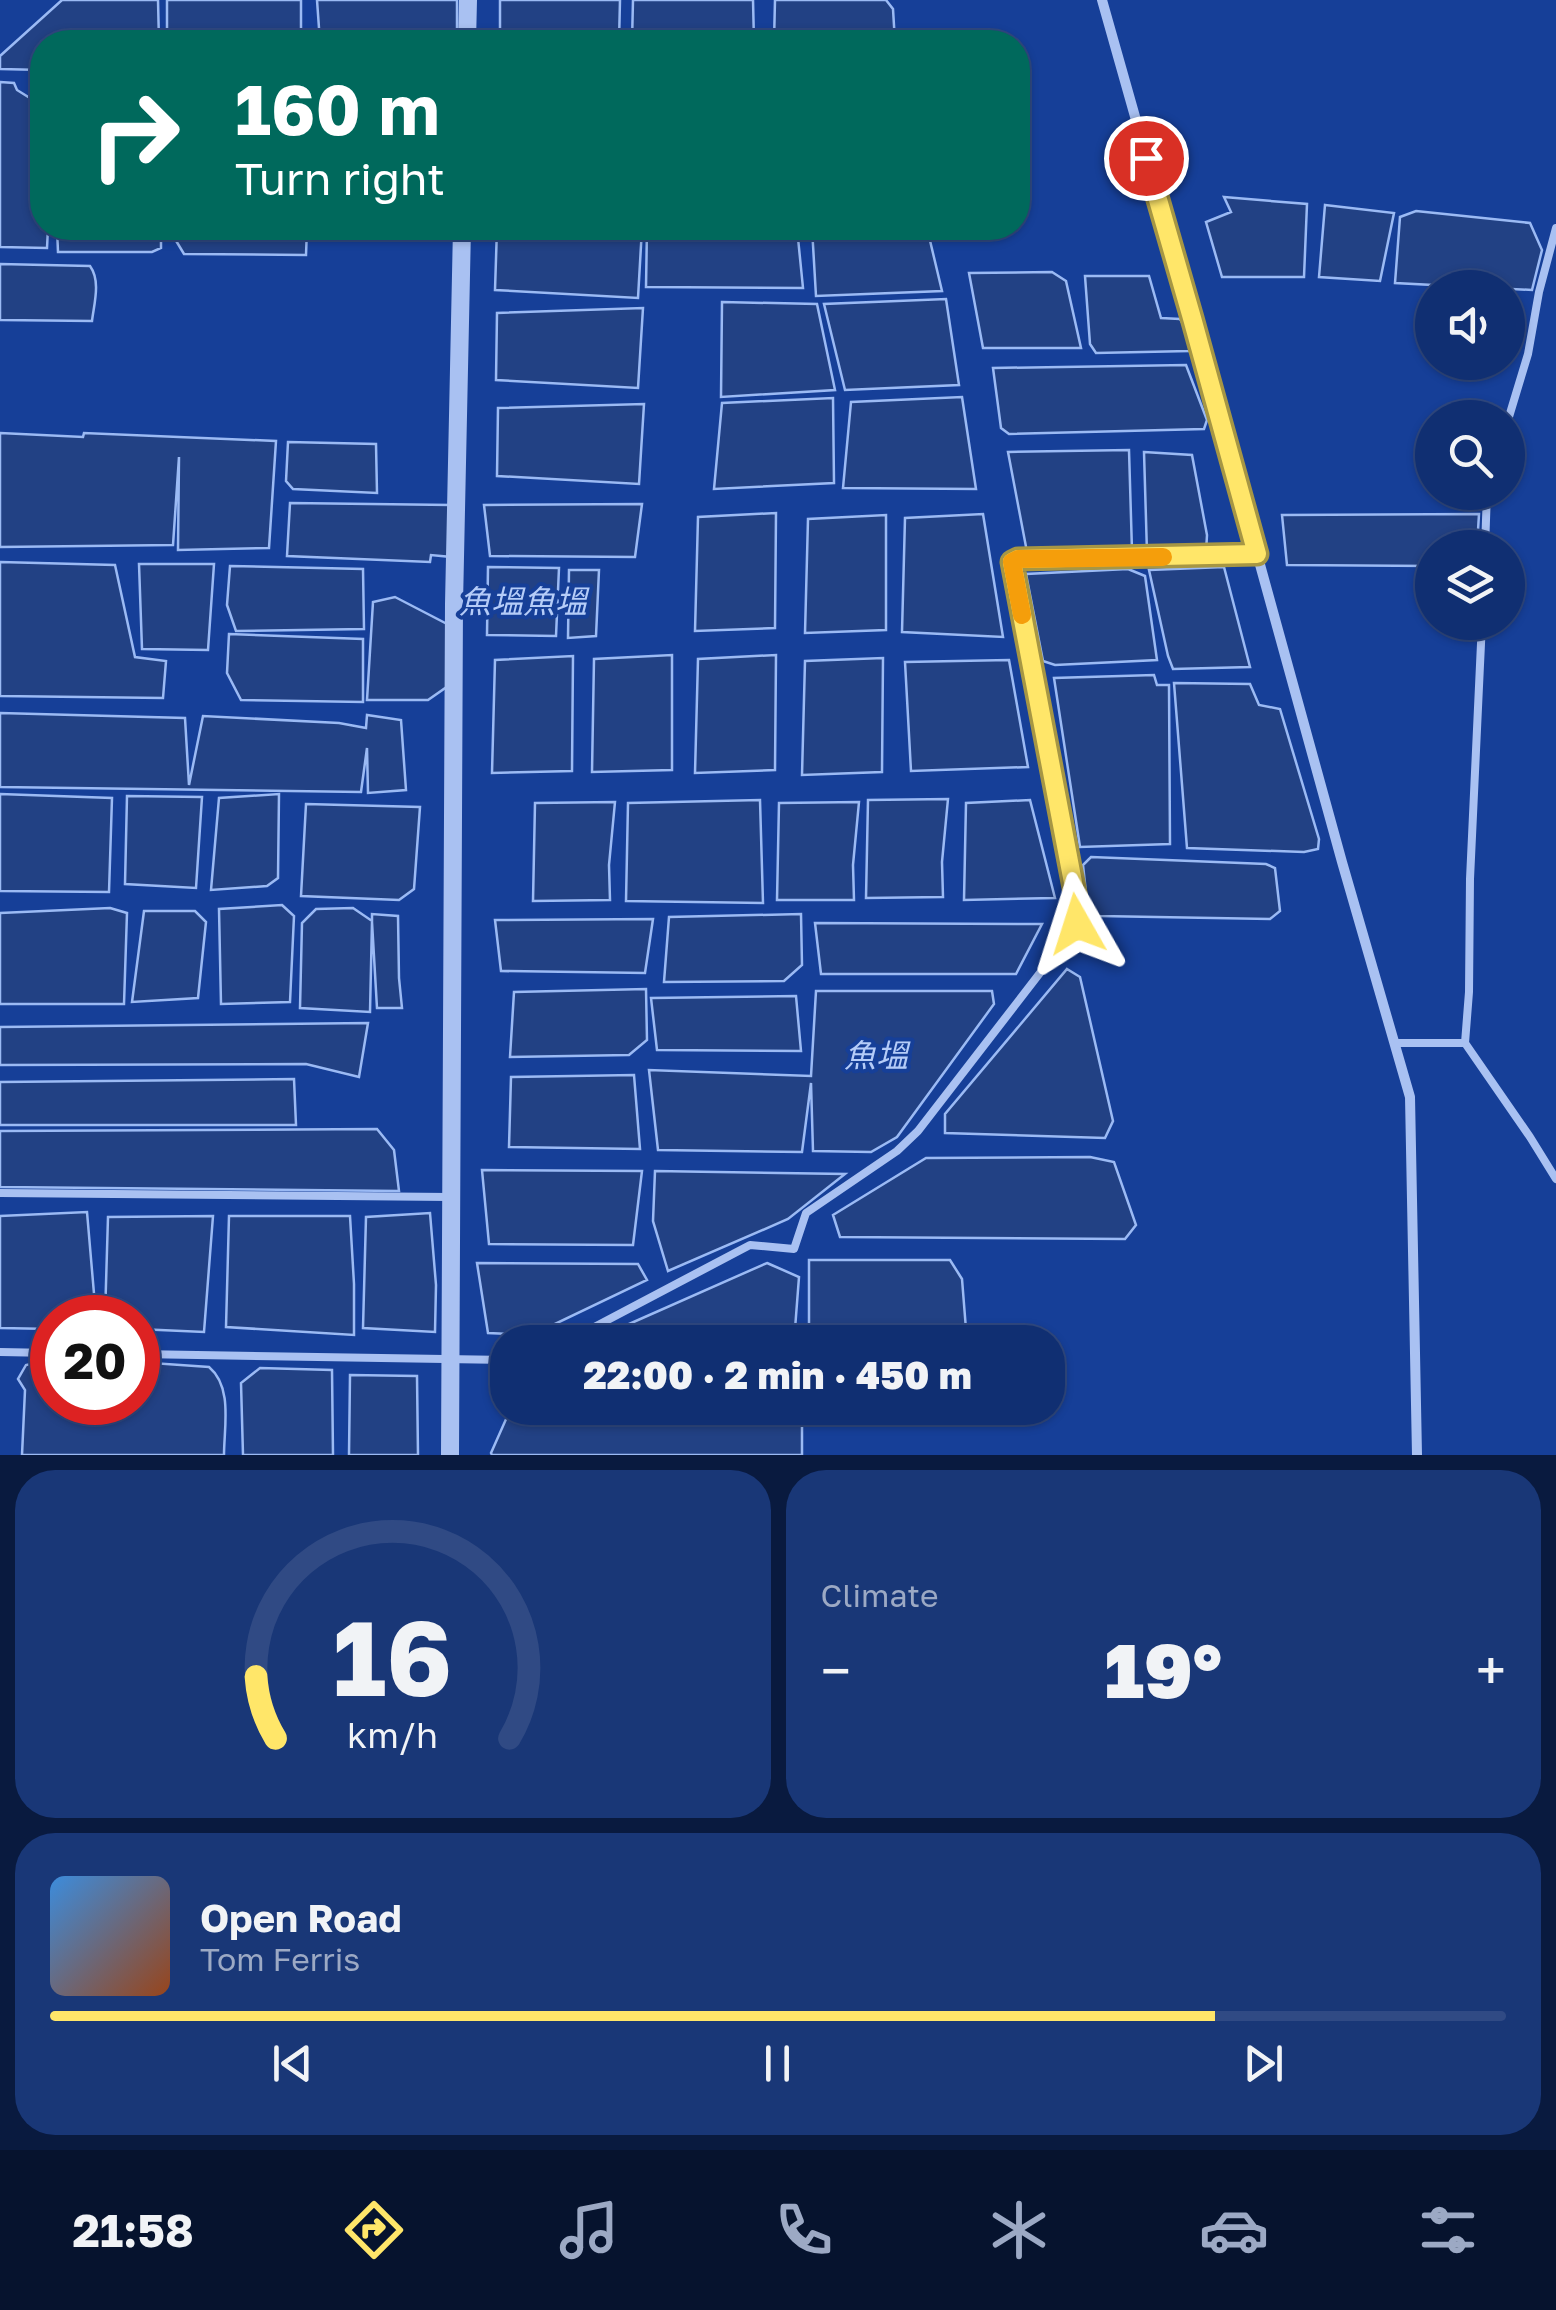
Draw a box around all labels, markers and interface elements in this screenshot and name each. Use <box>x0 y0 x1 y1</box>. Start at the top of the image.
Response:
text: 160 m <box>235 66 440 150</box>
icon: right <box>70 70 200 200</box>
pin <box>1104 116 1189 201</box>
icon: arrive <box>1119 131 1174 186</box>
text: Turn right <box>235 151 445 205</box>
map controls <box>1415 270 1525 640</box>
button: sound <box>1415 270 1525 380</box>
button: search <box>1415 400 1525 510</box>
button: layers <box>1415 530 1525 640</box>
water label: 魚塭魚塭 <box>459 582 590 620</box>
position arrow <box>1025 872 1129 976</box>
water label: 魚塭 <box>844 1036 911 1074</box>
speed limit sign: 20 <box>30 1295 160 1425</box>
text: 22:00 · 2 min · 450 m <box>583 1352 972 1397</box>
text: Climate <box>821 1576 939 1614</box>
text: 16 <box>333 1594 453 1719</box>
text: 19° <box>1104 1624 1222 1715</box>
text: − <box>821 1637 851 1703</box>
text: + <box>1476 1637 1506 1703</box>
text: km/h <box>347 1713 438 1756</box>
text: Open Road <box>200 1895 402 1940</box>
text: Tom Ferris <box>200 1940 360 1978</box>
icon: previous <box>265 2036 320 2091</box>
icon: pause <box>750 2036 805 2091</box>
icon: next <box>1236 2036 1291 2091</box>
icon: directions <box>339 2195 409 2265</box>
icon: music <box>554 2195 624 2265</box>
icon: phone <box>769 2195 839 2265</box>
icon: climate <box>984 2195 1054 2265</box>
icon: car <box>1199 2195 1269 2265</box>
icon: filters <box>1413 2195 1483 2265</box>
text: 21:58 <box>72 2203 194 2257</box>

